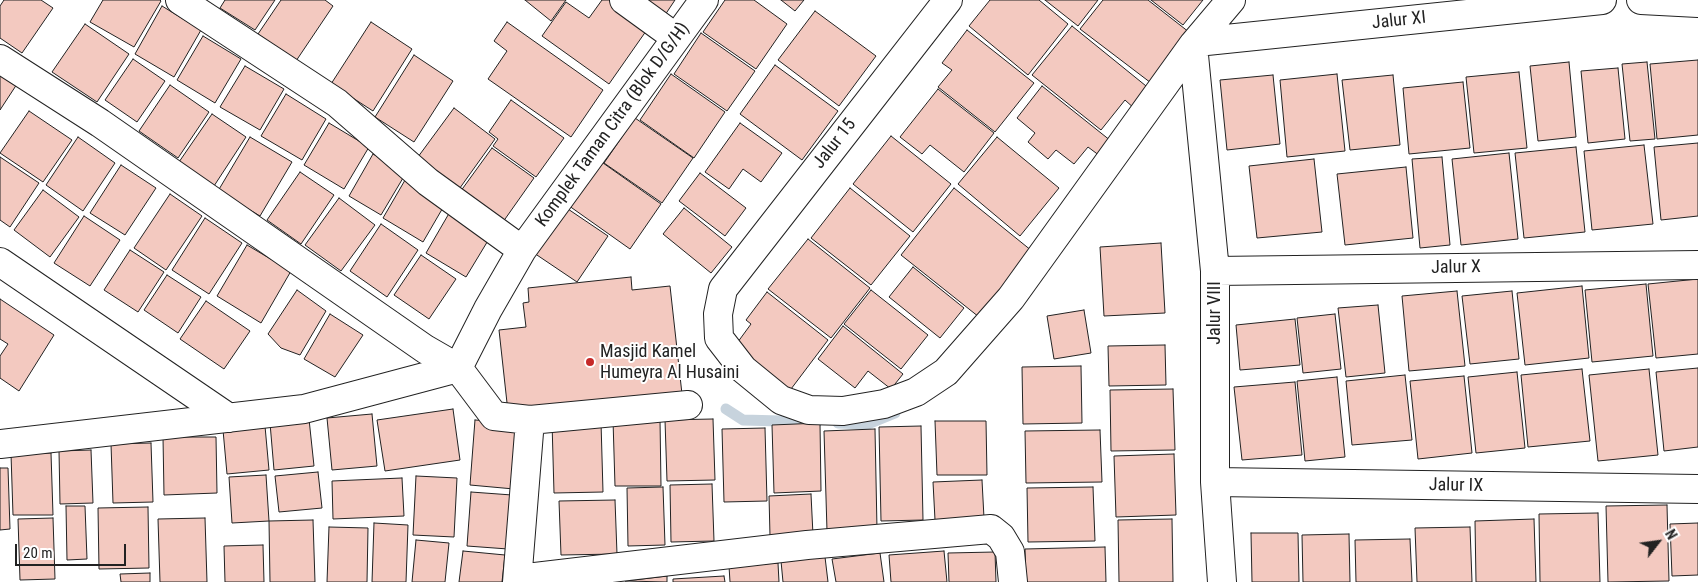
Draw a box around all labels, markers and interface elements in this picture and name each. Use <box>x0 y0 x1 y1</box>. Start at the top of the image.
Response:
street label: Jalur XI <box>1371 7 1427 35</box>
street label: Komplek Taman Citra (Blok D/G/H) <box>532 19 694 231</box>
street label: Jalur 15 <box>809 115 861 173</box>
street label: Jalur X <box>1431 257 1481 279</box>
street label: Jalur VIII <box>1204 281 1226 345</box>
place label: Masjid Kamel Humeyra Al Husaini <box>600 341 739 384</box>
marker: Masjid Kamel Humeyra Al Husaini <box>584 356 596 368</box>
street label: Jalur IX <box>1429 475 1483 497</box>
north arrow <box>1633 517 1683 567</box>
text: N <box>1662 527 1680 542</box>
scale bar <box>18 534 129 566</box>
text: 20 m <box>23 544 53 562</box>

